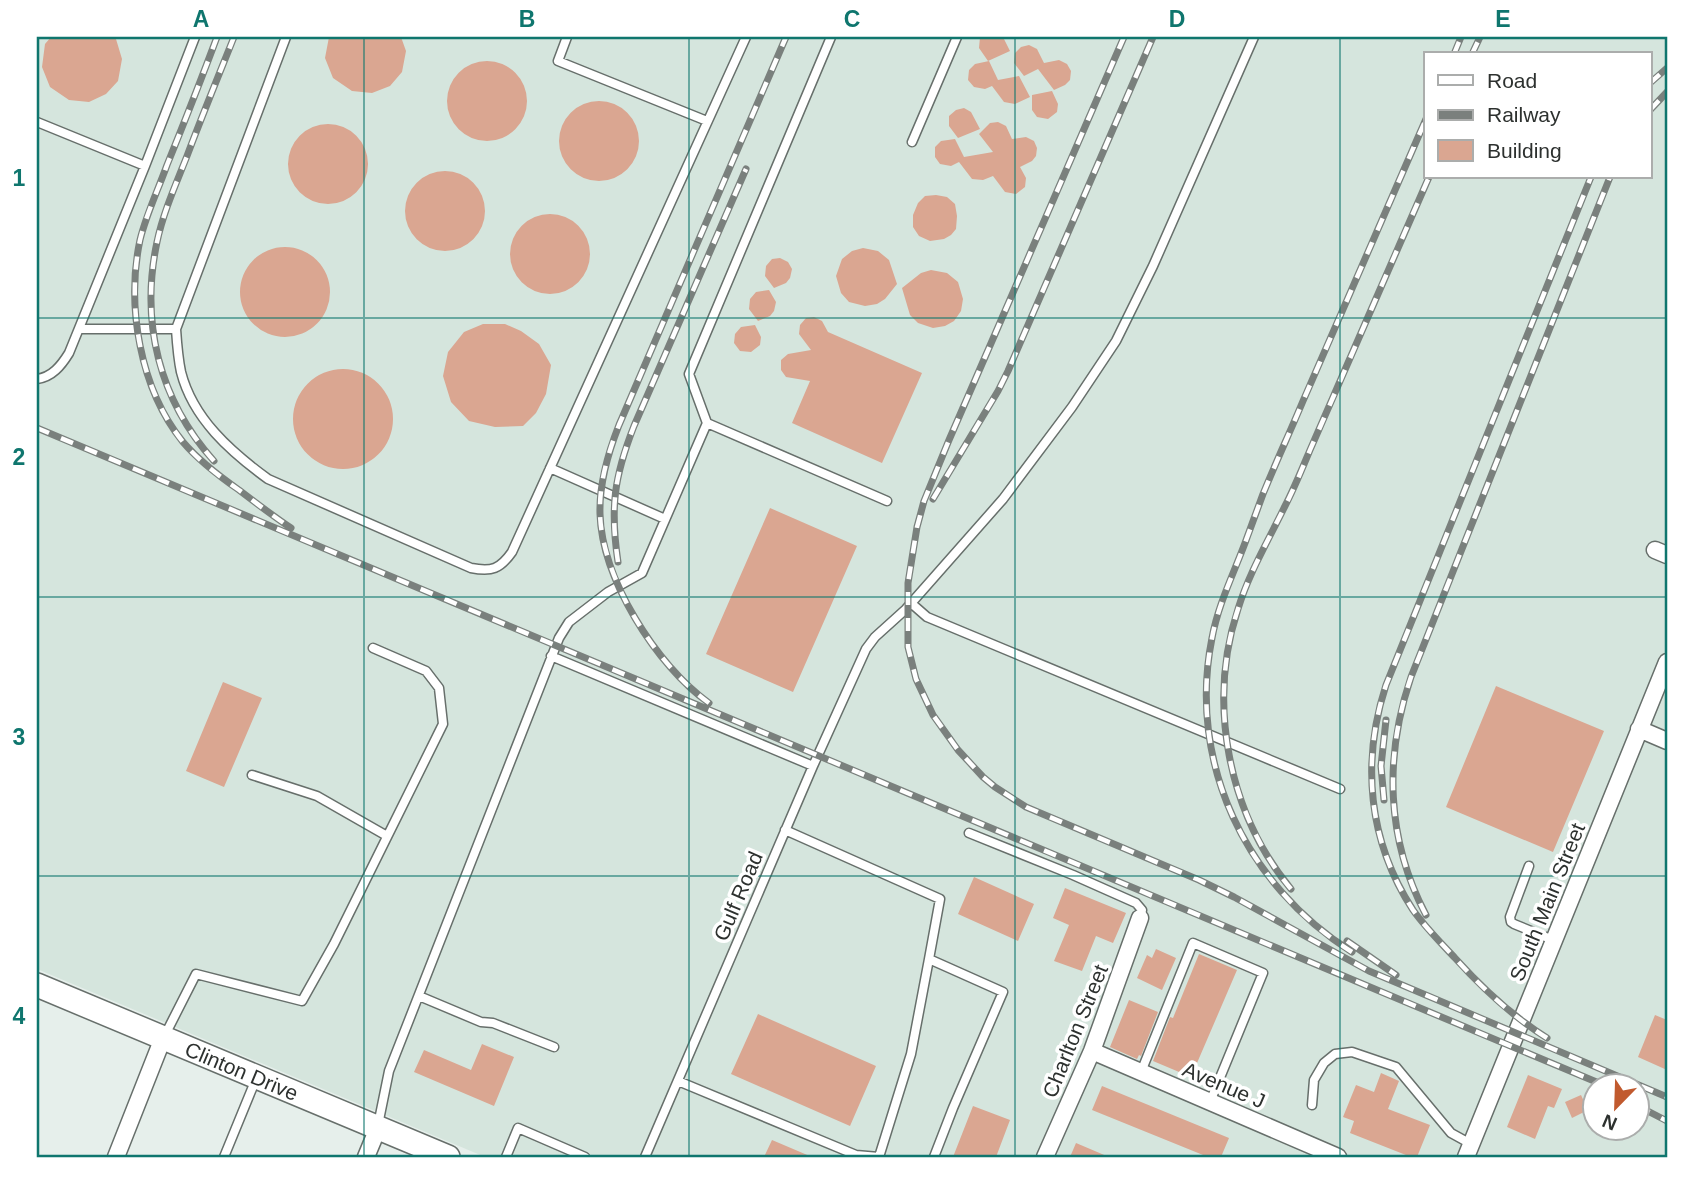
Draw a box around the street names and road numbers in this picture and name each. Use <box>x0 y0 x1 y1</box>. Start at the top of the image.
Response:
street label: South Main Street <box>1505 820 1589 984</box>
street label: Gulf Road <box>709 848 767 944</box>
street label: Charlton Street <box>1038 961 1112 1101</box>
street label: Clinton Drive <box>182 1037 302 1105</box>
street label: Avenue J <box>1179 1057 1269 1113</box>

